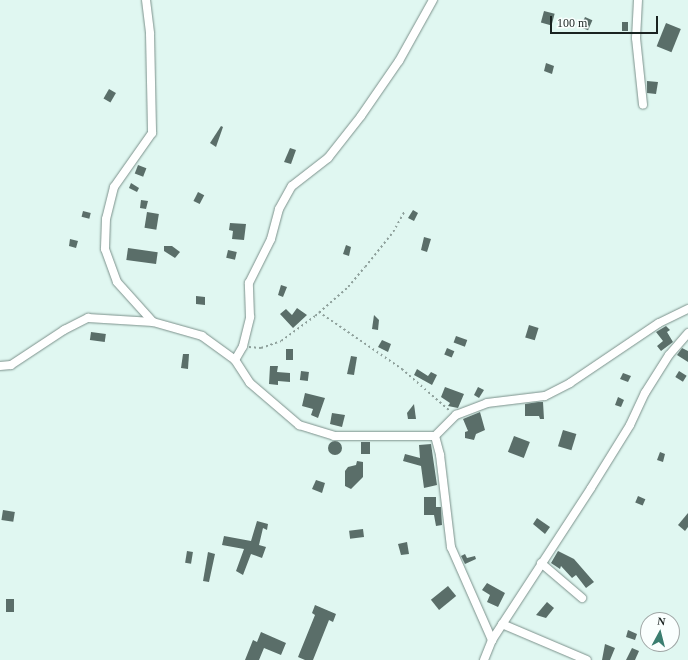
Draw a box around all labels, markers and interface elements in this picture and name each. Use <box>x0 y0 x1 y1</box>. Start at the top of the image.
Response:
scale bar <box>552 8 660 34</box>
text: 100 m <box>557 16 587 30</box>
north arrow <box>640 612 680 652</box>
text: N <box>657 615 666 628</box>

